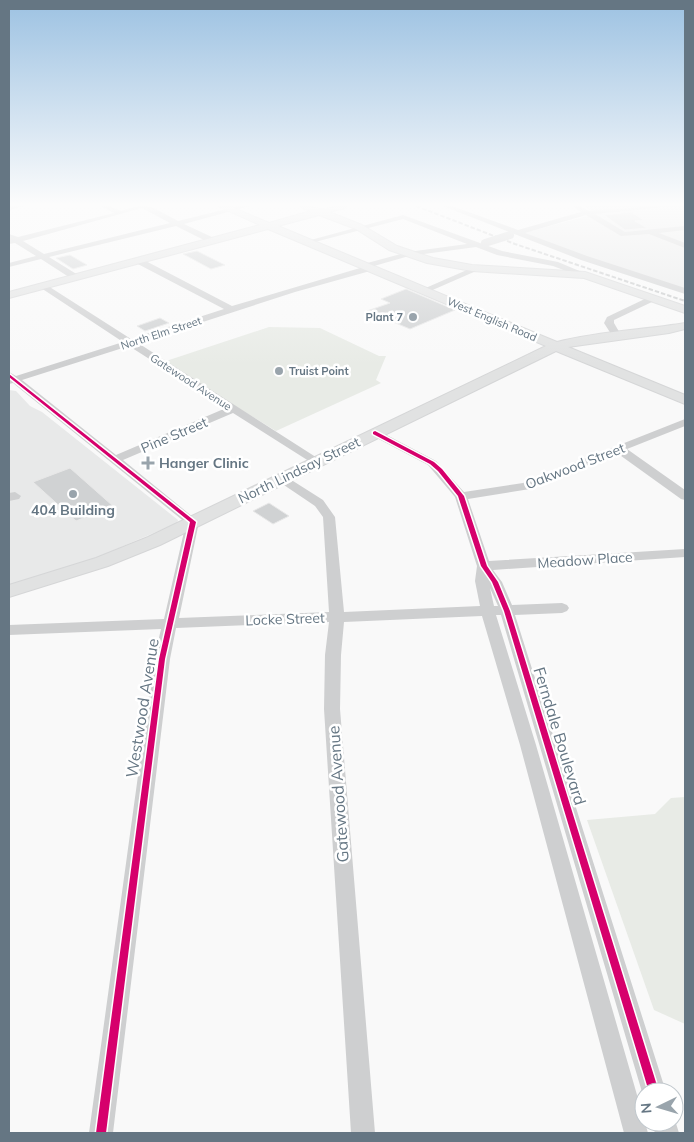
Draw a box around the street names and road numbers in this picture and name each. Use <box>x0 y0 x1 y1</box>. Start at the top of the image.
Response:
street label: West English Road <box>445 294 539 344</box>
street label: North Elm Street <box>119 313 203 353</box>
street label: Gatewood Avenue <box>148 350 234 414</box>
street label: Pine Street <box>138 413 210 457</box>
street label: North Lindsay Street <box>235 433 363 507</box>
street label: Oakwood Street <box>523 439 627 493</box>
street label: Meadow Place <box>537 548 633 572</box>
street label: Locke Street <box>245 609 325 629</box>
street label: Westwood Avenue <box>121 637 163 779</box>
street label: Ferndale Boulevard <box>529 665 591 807</box>
street label: Gatewood Avenue <box>323 725 353 863</box>

